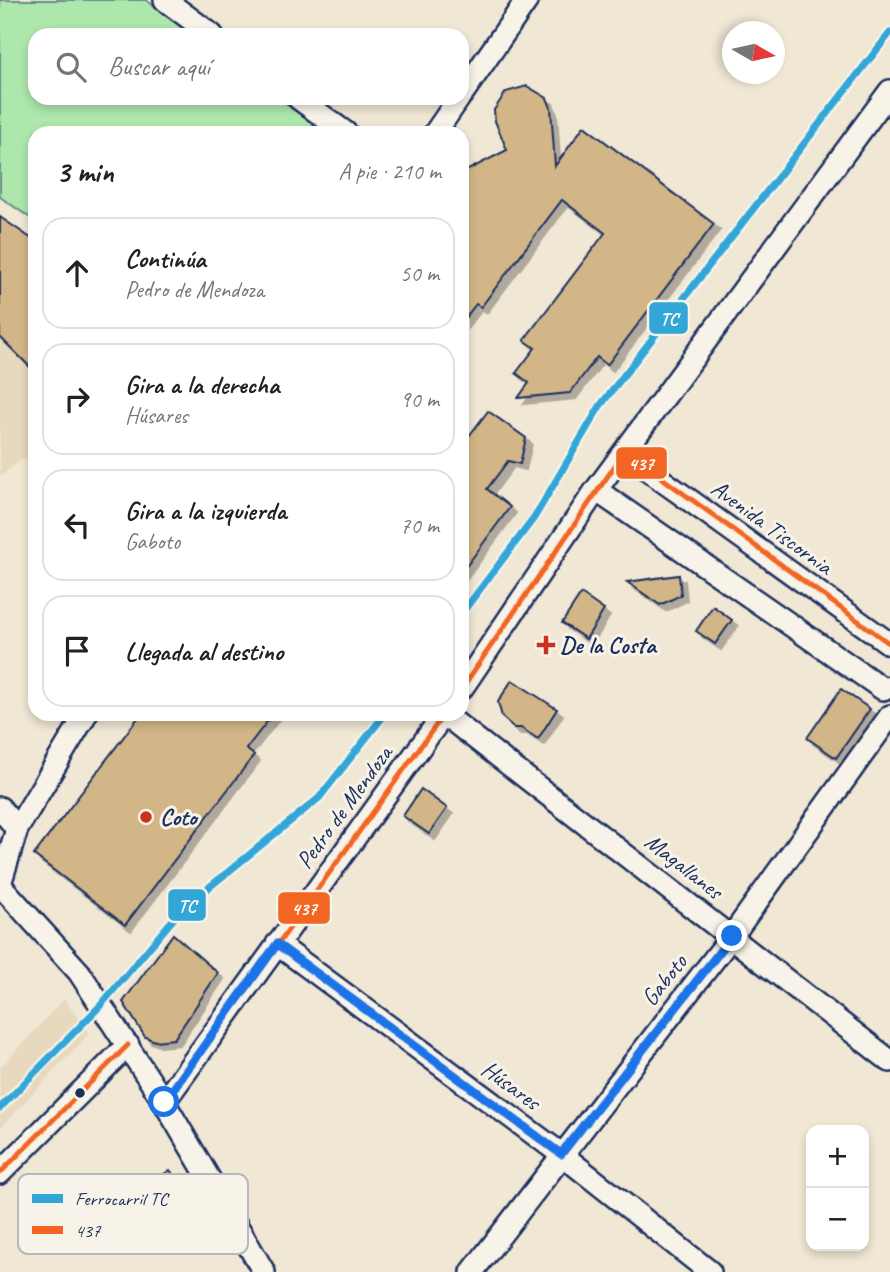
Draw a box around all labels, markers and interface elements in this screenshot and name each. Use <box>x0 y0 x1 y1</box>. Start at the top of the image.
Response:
north arrow <box>722 21 785 84</box>
search box <box>28 28 469 105</box>
icon: search <box>52 48 90 86</box>
text: Buscar aquí <box>108 50 210 83</box>
text: 3 min <box>56 153 113 191</box>
text: A pie · 210 m <box>338 157 441 186</box>
text: Continúa <box>125 242 206 275</box>
icon: ahead <box>58 254 96 292</box>
text: 50 m <box>400 259 439 288</box>
text: Pedro de Mendoza <box>125 275 264 304</box>
line badge: TC <box>648 301 689 335</box>
text: TC <box>660 307 681 331</box>
text: Gira a la derecha <box>125 368 279 401</box>
icon: right <box>58 380 96 418</box>
text: 90 m <box>400 385 439 414</box>
text: Húsares <box>125 401 188 430</box>
line badge: 437 <box>615 446 668 480</box>
text: 437 <box>628 452 656 476</box>
street label: Avenida Tiscornia <box>705 473 840 582</box>
text: Gira a la izquierda <box>125 494 286 527</box>
icon: left <box>58 506 96 544</box>
text: 70 m <box>400 511 439 540</box>
text: Gaboto <box>125 527 180 556</box>
place label: De la Costa <box>560 630 658 660</box>
icon: arrive <box>58 632 96 670</box>
text: Llegada al destino <box>125 635 283 668</box>
marker: De la Costa <box>538 637 554 653</box>
street label: Pedro de Mendoza <box>289 738 400 874</box>
place label: Coto <box>160 802 199 832</box>
marker: Coto <box>138 809 154 825</box>
street label: Magallanes <box>639 826 730 907</box>
line badge: TC <box>167 888 207 922</box>
line badge: 437 <box>277 891 331 925</box>
text: TC <box>178 894 199 918</box>
text: 437 <box>291 897 319 921</box>
route end <box>716 920 747 951</box>
street label: Gaboto <box>634 947 694 1012</box>
street label: Húsares <box>476 1054 548 1118</box>
unlabelled marker <box>73 1086 87 1100</box>
route start <box>148 1086 179 1117</box>
map controls <box>806 1125 869 1251</box>
button: + <box>806 1125 869 1188</box>
legend <box>18 1174 248 1254</box>
text: Ferrocarril TC <box>75 1187 171 1211</box>
button: − <box>806 1188 869 1251</box>
text: 437 <box>75 1219 102 1243</box>

